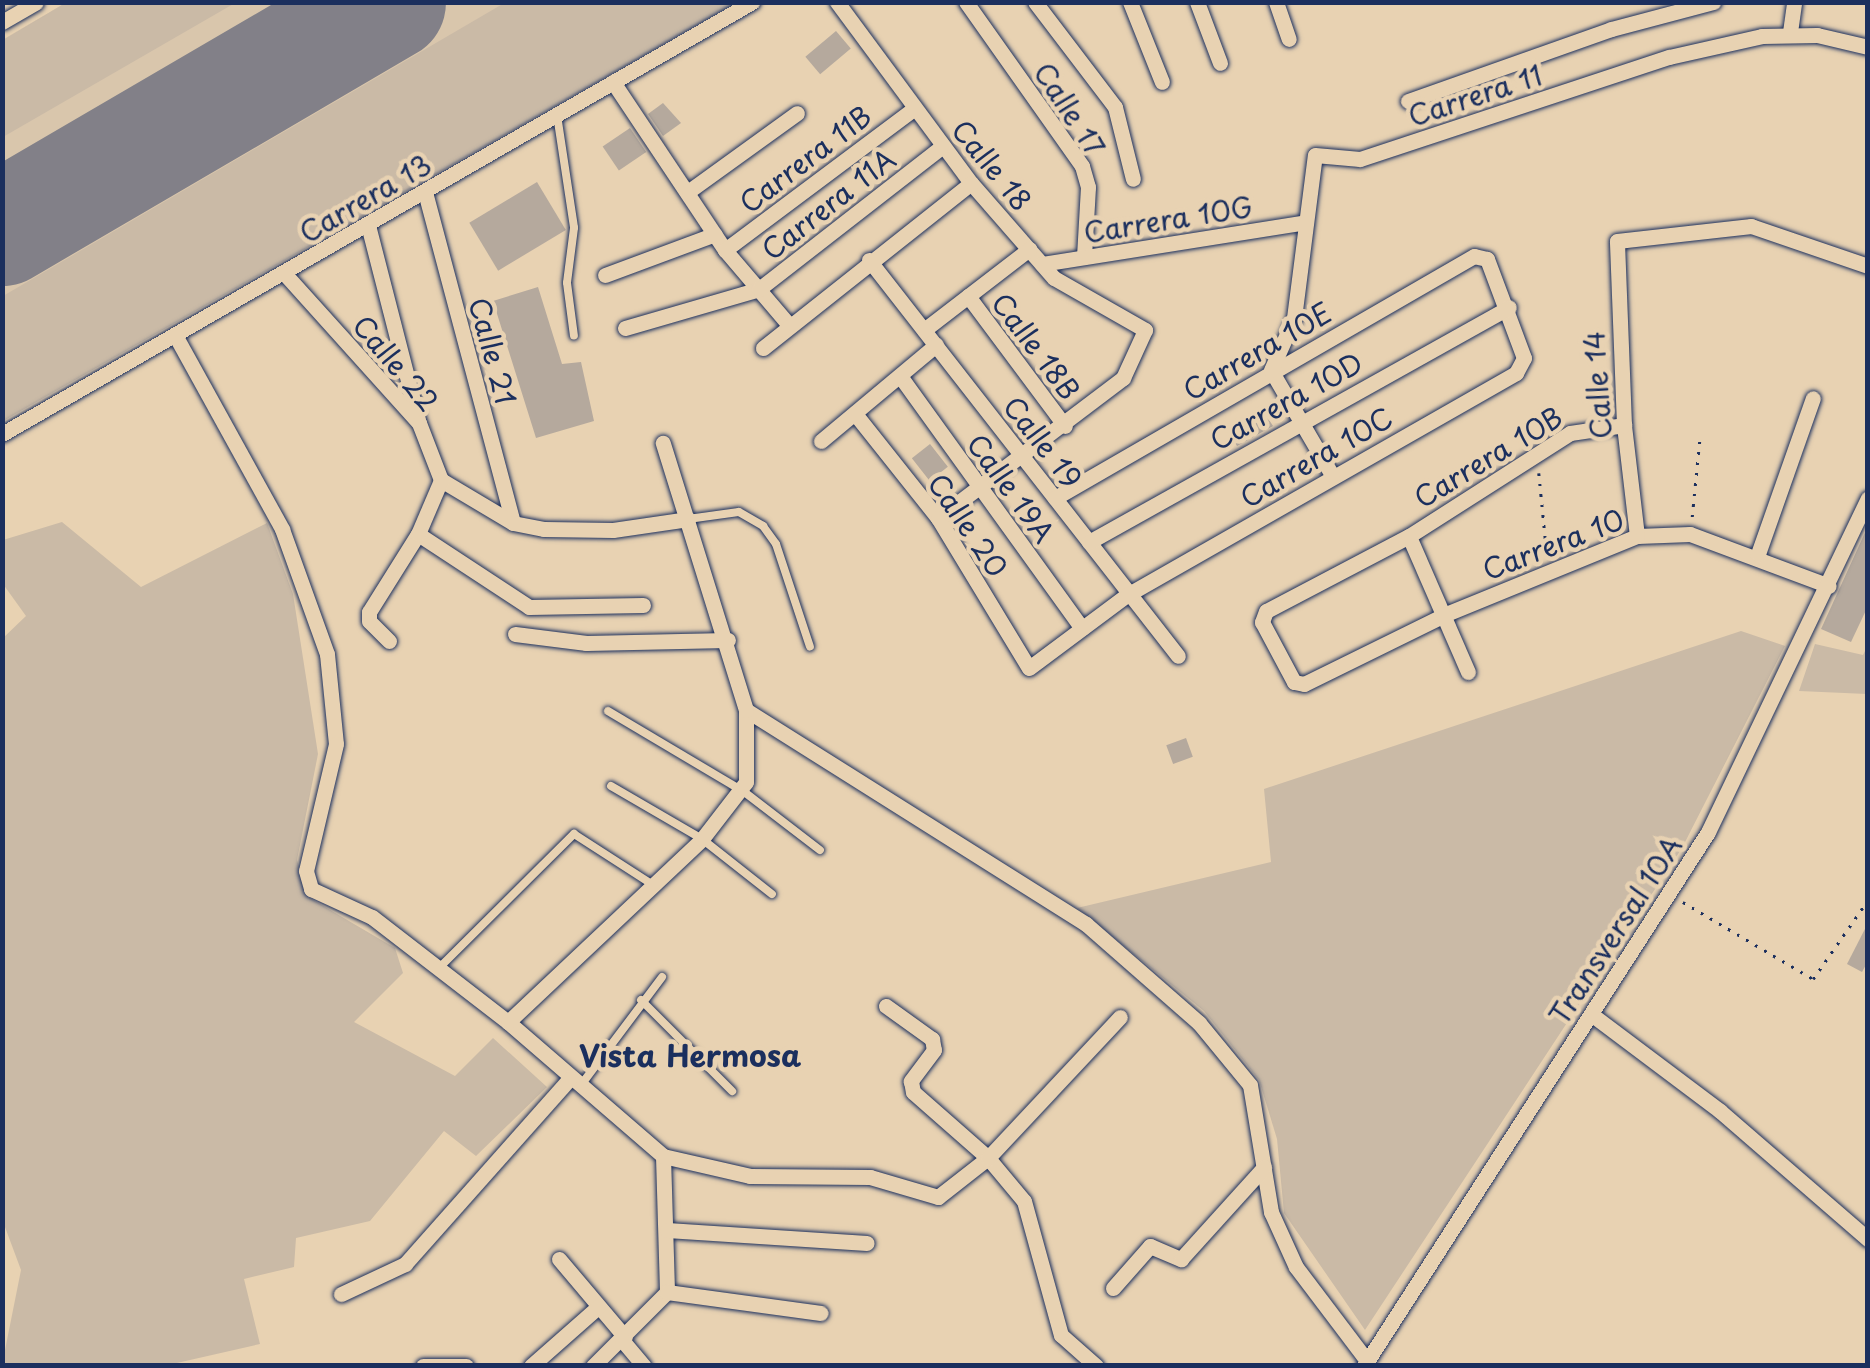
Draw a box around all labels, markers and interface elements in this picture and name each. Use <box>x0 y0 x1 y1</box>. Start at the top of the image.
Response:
street label: Calle 17 <box>1027 56 1113 162</box>
street label: Carrera 11 <box>1403 57 1547 133</box>
street label: Carrera 11B <box>732 98 878 220</box>
street label: Calle 18 <box>945 113 1039 217</box>
street label: Carrera 11A <box>754 141 902 267</box>
street label: Carrera 13 <box>293 147 437 249</box>
street label: Carrera 10G <box>1079 189 1257 249</box>
street label: Calle 18B <box>985 286 1087 406</box>
street label: Calle 21 <box>463 294 523 408</box>
street label: Carrera 10E <box>1176 295 1338 407</box>
street label: Calle 22 <box>346 308 446 418</box>
street label: Calle 14 <box>1576 330 1618 440</box>
street label: Carrera 10D <box>1203 345 1369 457</box>
street label: Calle 19 <box>997 390 1089 494</box>
street label: Carrera 10B <box>1407 399 1569 515</box>
street label: Carrera 10C <box>1234 400 1398 514</box>
street label: Calle 19A <box>960 427 1062 549</box>
street label: Calle 20 <box>921 467 1015 583</box>
street label: Carrera 10 <box>1477 502 1629 586</box>
street label: Transversal 10A <box>1541 829 1689 1031</box>
district label: Vista Hermosa <box>579 1037 801 1073</box>

